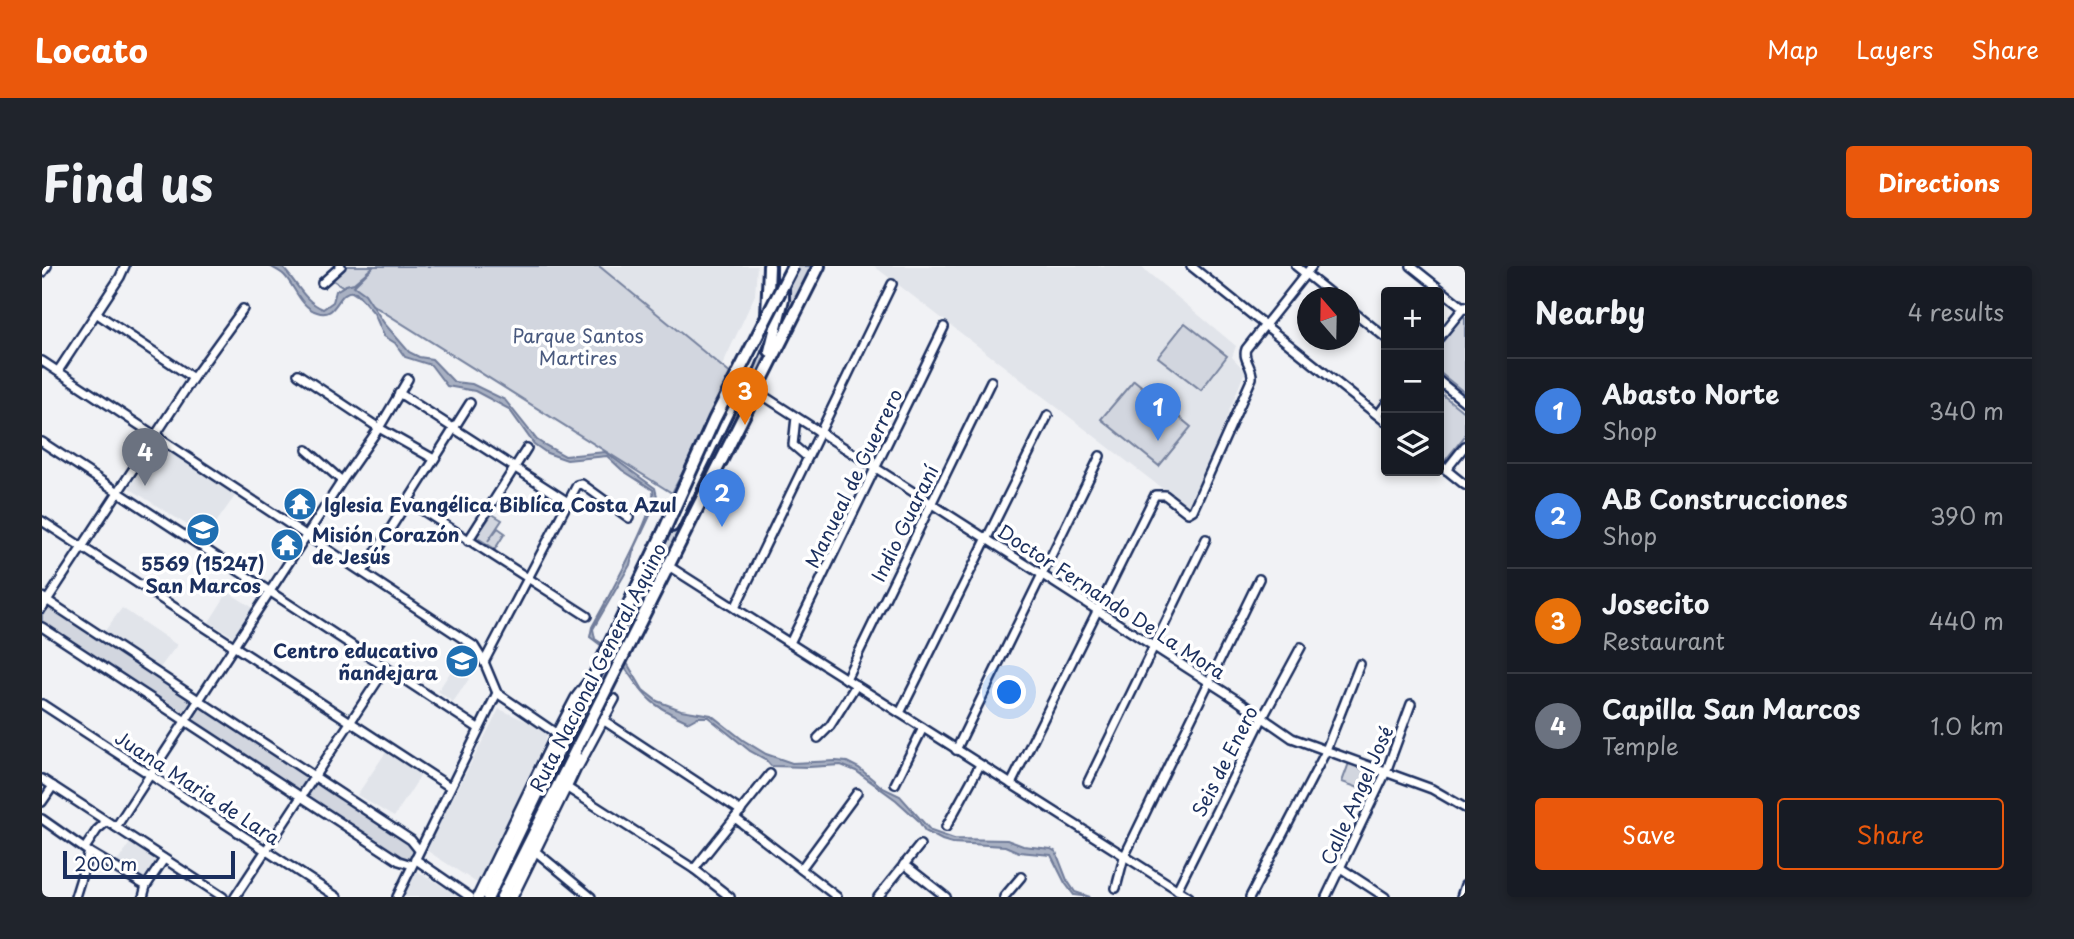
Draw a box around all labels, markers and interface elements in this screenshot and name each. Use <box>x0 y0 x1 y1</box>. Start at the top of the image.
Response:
text: Locato <box>35 24 148 74</box>
text: Map <box>1767 31 1818 67</box>
text: Layers <box>1856 31 1933 67</box>
text: Share <box>1971 31 2039 67</box>
text: Find us <box>42 145 213 219</box>
button: Directions <box>1846 146 2032 218</box>
north arrow <box>1297 287 1360 350</box>
map controls <box>1381 287 1444 476</box>
button: + <box>1381 287 1444 350</box>
text: Nearby <box>1535 289 1645 334</box>
text: 4 results <box>1908 294 2004 329</box>
park label: Parque Santos Martires <box>513 321 644 371</box>
button: − <box>1381 350 1444 413</box>
pin: 3 <box>722 367 768 425</box>
text: Abasto Norte <box>1602 374 1779 413</box>
pin: 1 <box>1135 383 1181 441</box>
street label: Manueal de Guerrero <box>797 384 909 572</box>
text: 1 <box>1553 393 1564 428</box>
text: 340 m <box>1929 393 2004 428</box>
button: layers <box>1381 413 1444 476</box>
text: Shop <box>1602 413 1657 448</box>
pin: 4 <box>122 428 168 486</box>
street label: Indio Guaraní <box>864 460 945 586</box>
pin: 2 <box>699 469 745 527</box>
text: AB Construcciones <box>1602 479 1848 518</box>
temple icon: Iglesia Evangélica Biblíca Costa Azul <box>281 485 319 523</box>
place label: Iglesia Evangélica Biblíca Costa Azul <box>324 490 677 518</box>
text: 2 <box>1550 498 1566 533</box>
text: 390 m <box>1930 498 2004 533</box>
school or university icon: 5569 (15247) San Marcos <box>184 511 222 549</box>
street label: Doctor Fernando De La Mora <box>992 517 1232 686</box>
text: Shop <box>1602 518 1657 553</box>
place label: Misión Corazón de Jesús <box>312 520 459 570</box>
temple icon: Misión Corazón de Jesús <box>268 526 306 564</box>
street label: Ruta Nacional General Aquino <box>522 538 672 796</box>
place label: 5569 (15247) San Marcos <box>141 549 265 599</box>
text: Josecito <box>1602 584 1709 623</box>
text: 3 <box>1550 603 1566 638</box>
text: 440 m <box>1929 603 2004 638</box>
text: Restaurant <box>1602 623 1725 658</box>
place label: Centro educativo ñandejara <box>273 636 438 686</box>
school or university icon: Centro educativo ñandejara <box>443 642 481 680</box>
your location <box>992 675 1026 709</box>
text: Capilla San Marcos <box>1602 689 1861 728</box>
street label: Seis de Enero <box>1184 701 1264 821</box>
text: 4 <box>1550 708 1566 743</box>
text: 1.0 km <box>1931 708 2004 743</box>
street label: Calle Angel José <box>1313 721 1399 869</box>
street label: Juana Maria de Lara <box>110 723 286 851</box>
text: Temple <box>1602 728 1679 763</box>
button: Save <box>1535 798 1763 870</box>
button: Share <box>1777 798 2004 870</box>
scale bar <box>63 848 234 880</box>
text: 200 m <box>74 849 137 877</box>

